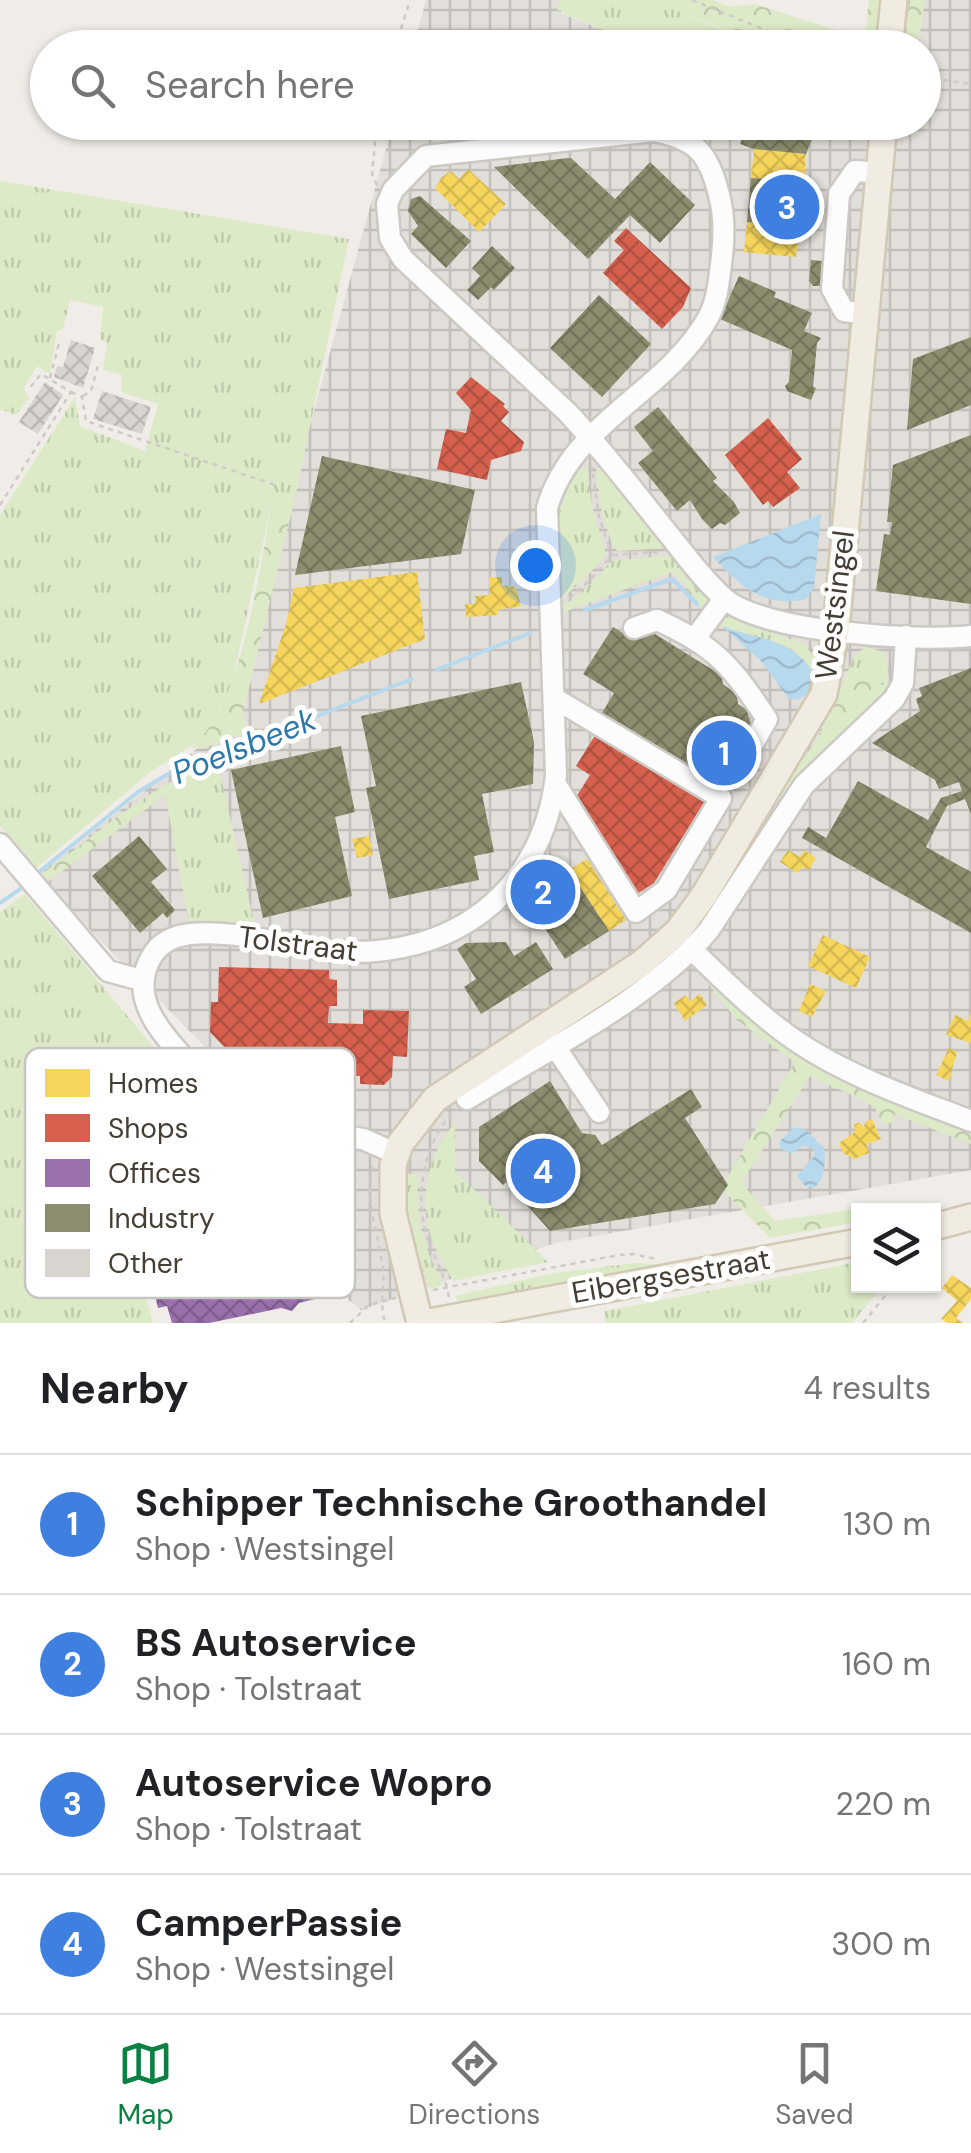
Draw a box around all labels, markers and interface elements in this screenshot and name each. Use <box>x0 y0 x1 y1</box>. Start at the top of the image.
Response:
search box <box>30 30 941 140</box>
icon: search <box>65 58 120 113</box>
text: Search here <box>145 60 355 110</box>
pin: 3 <box>754 170 820 244</box>
street label: Westsingel <box>806 528 863 682</box>
your location <box>510 540 561 591</box>
water label: Poelsbeek <box>166 698 323 794</box>
pin: 1 <box>692 716 756 790</box>
pin: 2 <box>510 854 576 930</box>
street label: Tolstraat <box>236 917 360 970</box>
legend <box>25 1048 355 1298</box>
text: Homes <box>108 1065 199 1102</box>
text: Shops <box>108 1110 189 1147</box>
pin: 4 <box>510 1134 576 1208</box>
text: Offices <box>108 1155 201 1192</box>
text: Industry <box>108 1200 215 1237</box>
map controls <box>851 1203 941 1293</box>
button: layers <box>851 1203 941 1293</box>
street label: Eibergsestraat <box>569 1239 773 1312</box>
text: Other <box>108 1245 183 1282</box>
text: Nearby <box>40 1361 189 1416</box>
text: 4 results <box>804 1367 931 1409</box>
text: Schipper Technische Groothandel <box>135 1478 767 1528</box>
text: 1 <box>67 1503 78 1545</box>
text: 130 m <box>843 1503 931 1545</box>
text: Shop · Westsingel <box>135 1528 394 1570</box>
text: BS Autoservice <box>135 1618 417 1668</box>
text: 2 <box>63 1643 82 1685</box>
text: 160 m <box>842 1643 931 1685</box>
text: Shop · Tolstraat <box>135 1668 362 1710</box>
text: Autoservice Wopro <box>135 1758 493 1808</box>
text: 3 <box>63 1783 82 1825</box>
text: 220 m <box>836 1783 931 1825</box>
text: Shop · Tolstraat <box>135 1808 362 1850</box>
text: CamperPassie <box>135 1898 402 1948</box>
text: 4 <box>62 1923 83 1965</box>
text: 300 m <box>831 1923 931 1965</box>
text: Shop · Westsingel <box>135 1948 394 1990</box>
tab: Map <box>117 2036 174 2133</box>
tab: Directions <box>409 2036 540 2133</box>
tab: Saved <box>775 2036 854 2133</box>

